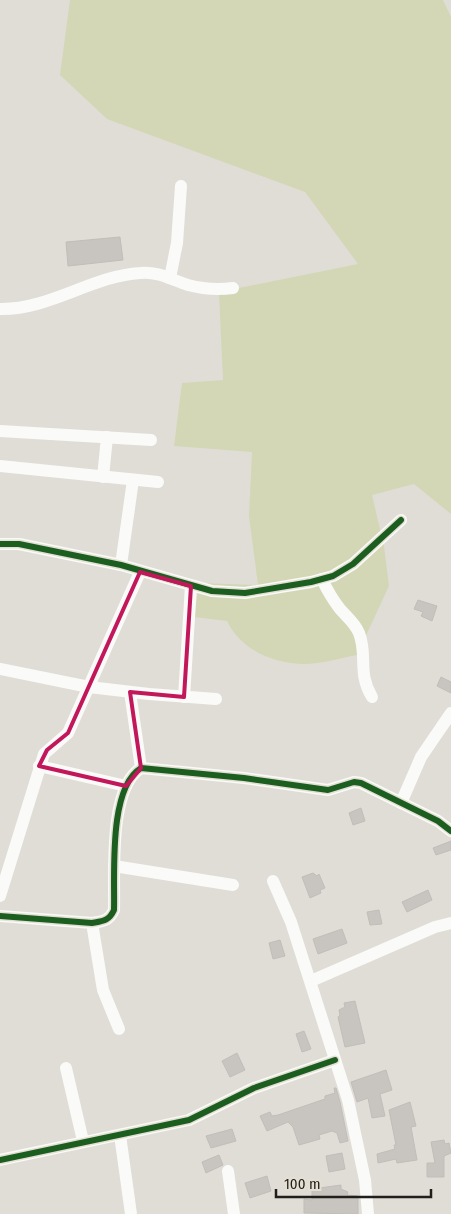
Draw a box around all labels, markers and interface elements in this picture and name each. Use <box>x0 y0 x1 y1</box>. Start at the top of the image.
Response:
scale bar <box>276 1166 431 1198</box>
text: 100 m <box>284 1175 321 1193</box>

